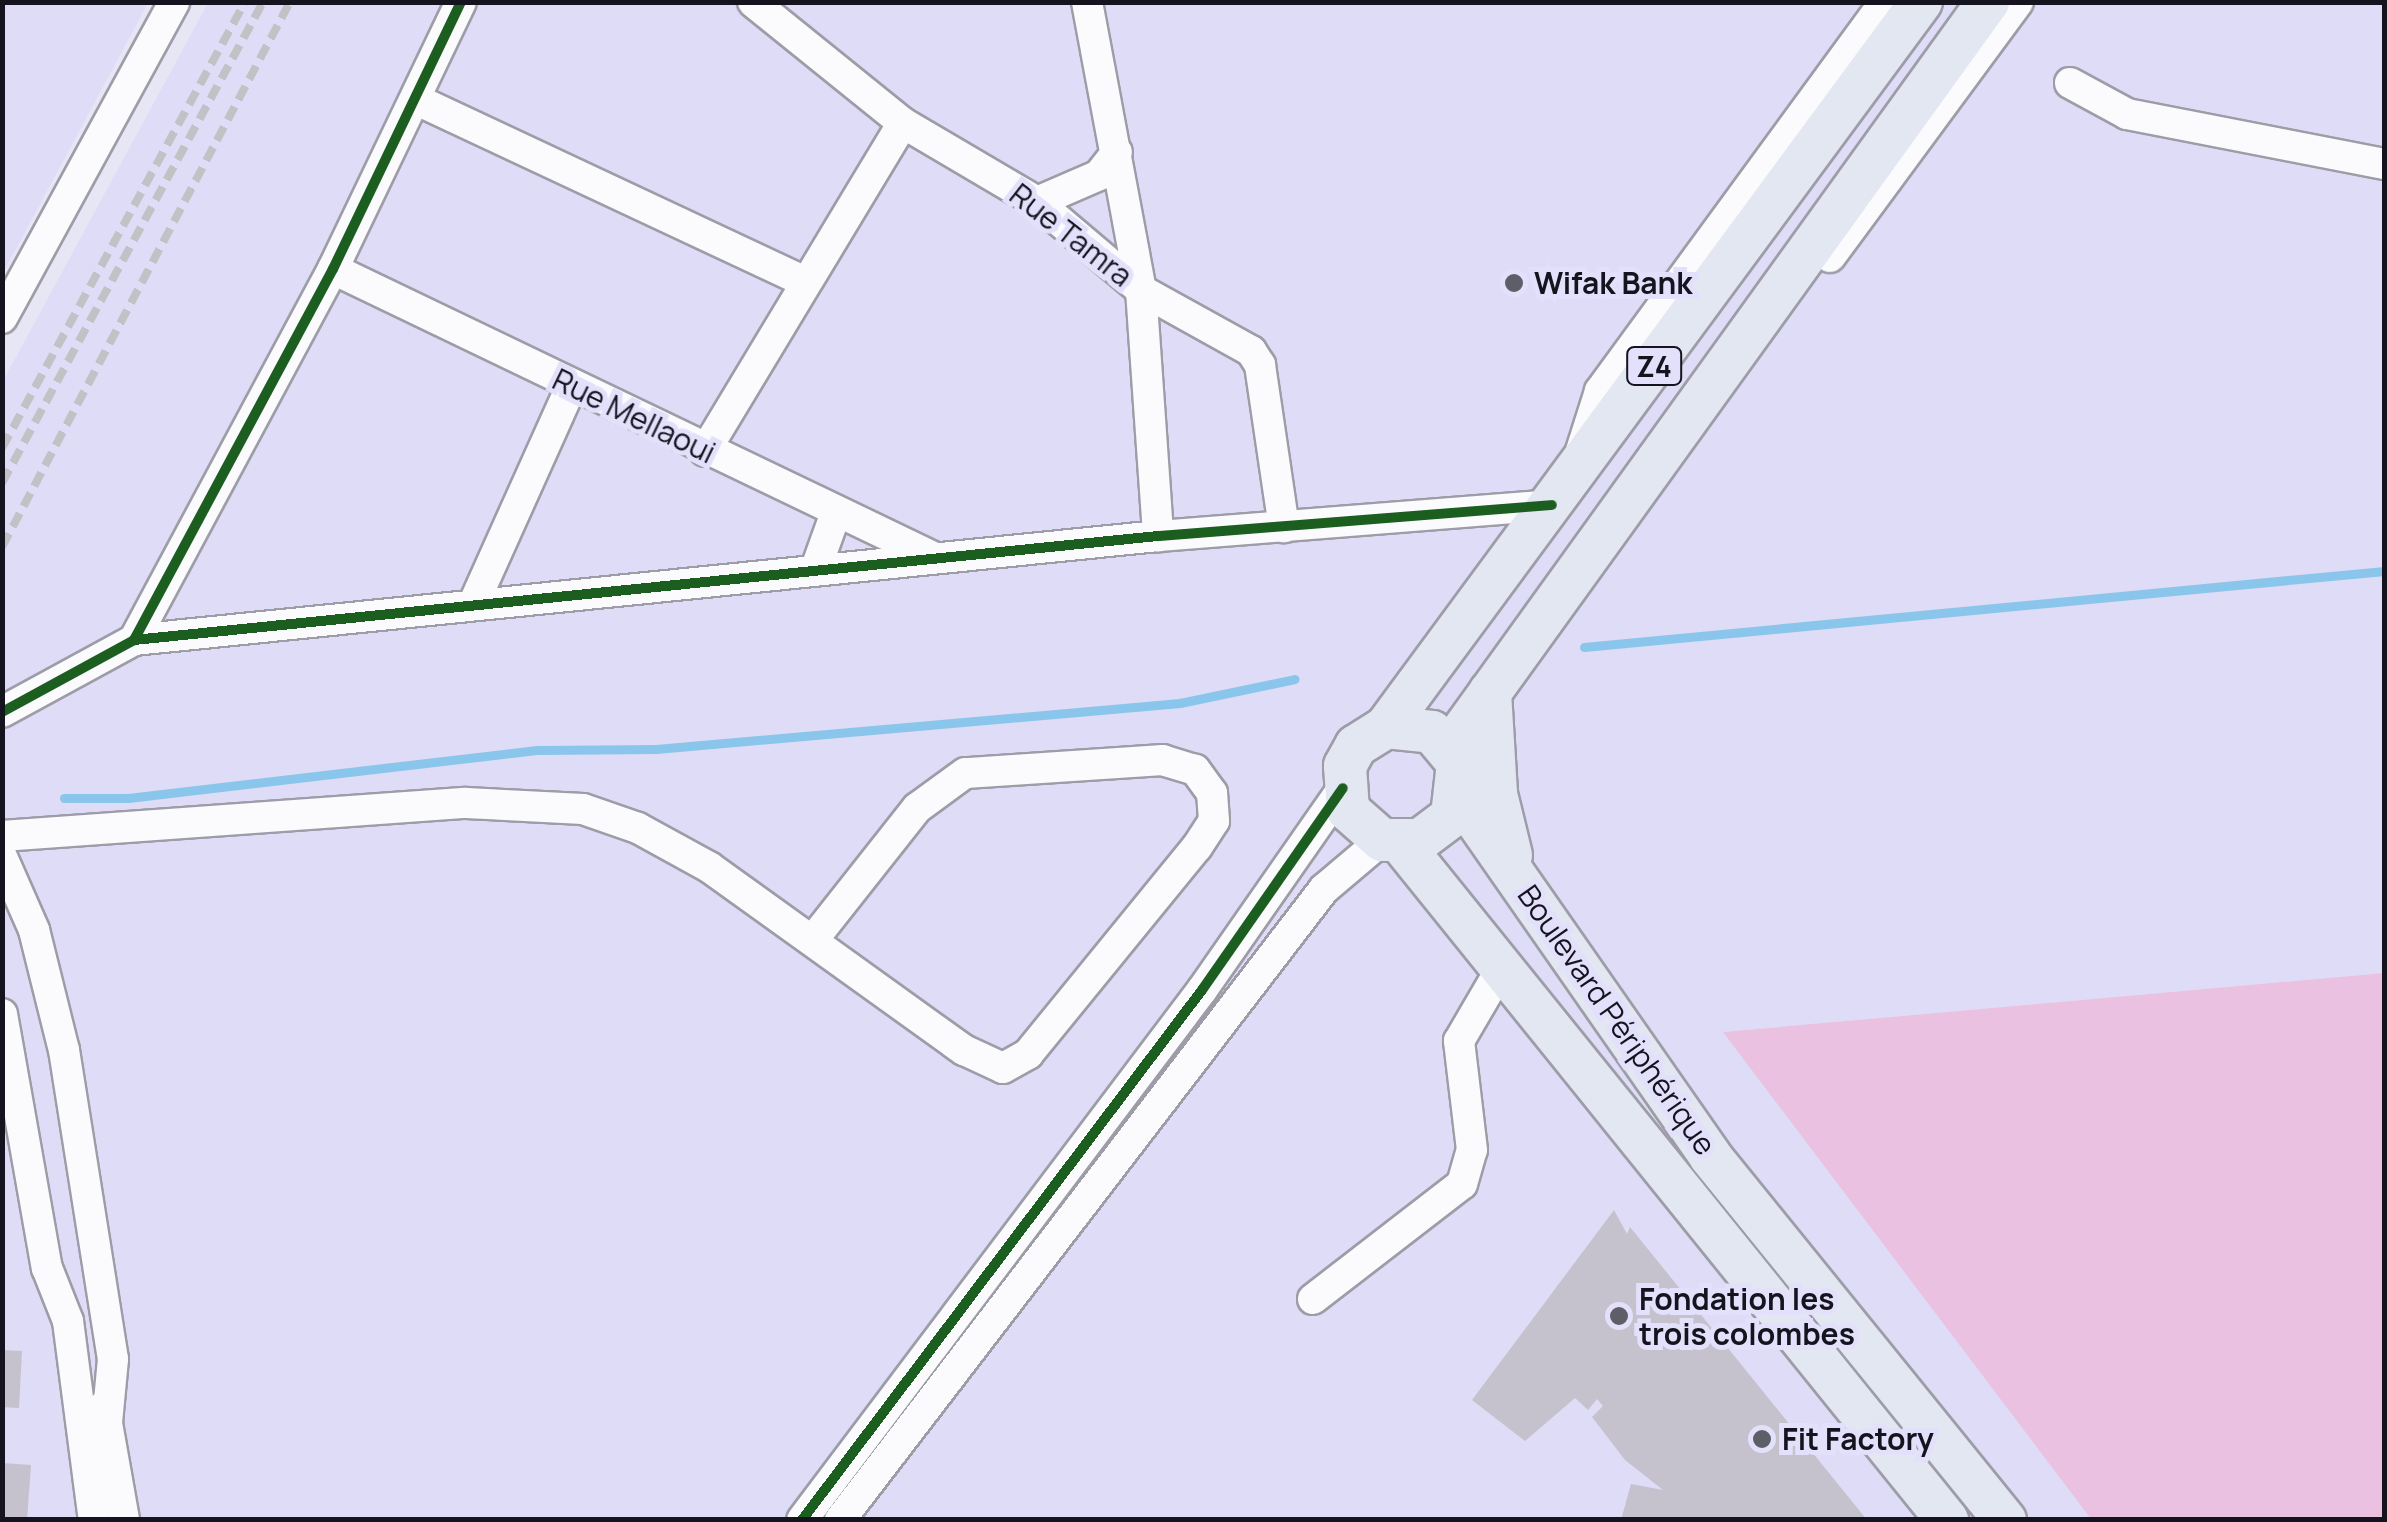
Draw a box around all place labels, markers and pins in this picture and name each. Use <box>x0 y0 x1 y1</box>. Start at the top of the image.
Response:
place label: Wifak Bank <box>1534 265 1693 301</box>
marker: Wifak Bank <box>1503 272 1525 294</box>
place label: Fondation les trois colombes <box>1639 1281 1855 1352</box>
marker: Fondation les trois colombes <box>1608 1305 1630 1327</box>
place label: Fit Factory <box>1782 1421 1934 1457</box>
marker: Fit Factory <box>1751 1428 1773 1450</box>

